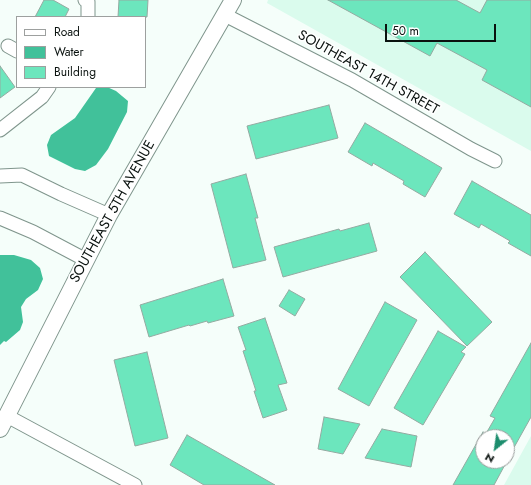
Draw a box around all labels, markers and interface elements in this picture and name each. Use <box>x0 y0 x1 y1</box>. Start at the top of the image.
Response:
legend <box>16 16 146 88</box>
scale bar <box>387 16 498 42</box>
text: 50 m <box>392 22 419 40</box>
text: Road <box>54 23 80 41</box>
street label: SOUTHEAST 14TH STREET <box>295 27 441 119</box>
text: Water <box>54 43 84 61</box>
text: Building <box>54 63 96 81</box>
street label: SOUTHEAST 5TH AVENUE <box>67 138 159 286</box>
north arrow <box>475 429 515 469</box>
text: N <box>482 449 497 468</box>

